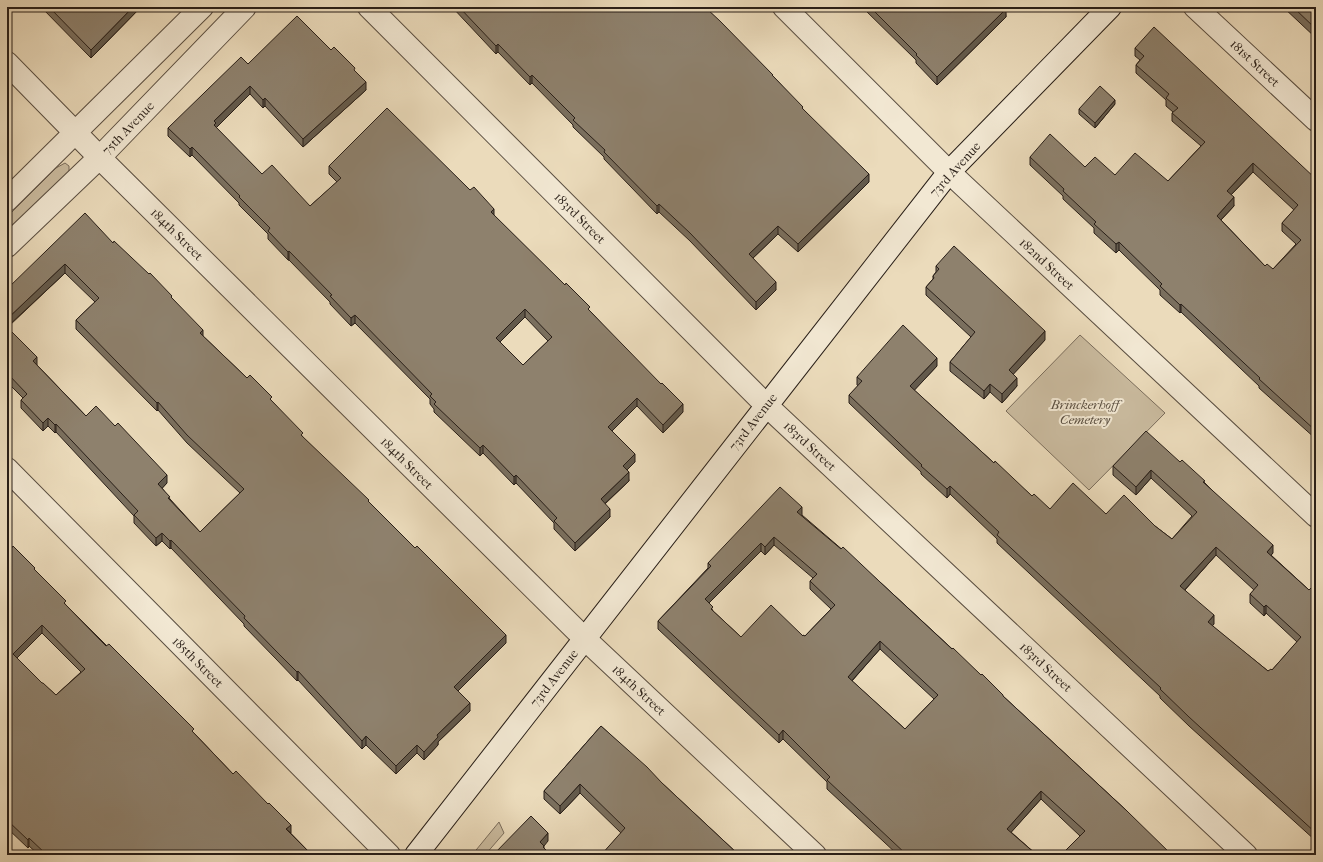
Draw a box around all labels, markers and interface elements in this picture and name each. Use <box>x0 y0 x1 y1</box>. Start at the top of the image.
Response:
street label: 181st Street <box>1227 36 1283 90</box>
street label: 75th Avenue <box>99 98 158 158</box>
street label: 73rd Avenue <box>926 138 984 200</box>
street label: 183rd Street <box>551 189 609 247</box>
street label: 184th Street <box>148 205 207 264</box>
street label: 182nd Street <box>1016 235 1078 293</box>
street label: 73rd Avenue <box>726 390 780 454</box>
park label: Brinckerhoff Cemetery <box>1050 397 1123 427</box>
street label: 183rd Street <box>781 418 840 474</box>
street label: 184th Street <box>378 434 437 493</box>
street label: 185th Street <box>169 633 227 691</box>
street label: 183rd Street <box>1017 639 1076 695</box>
street label: 73rd Avenue <box>527 646 581 710</box>
street label: 184th Street <box>609 661 669 719</box>

